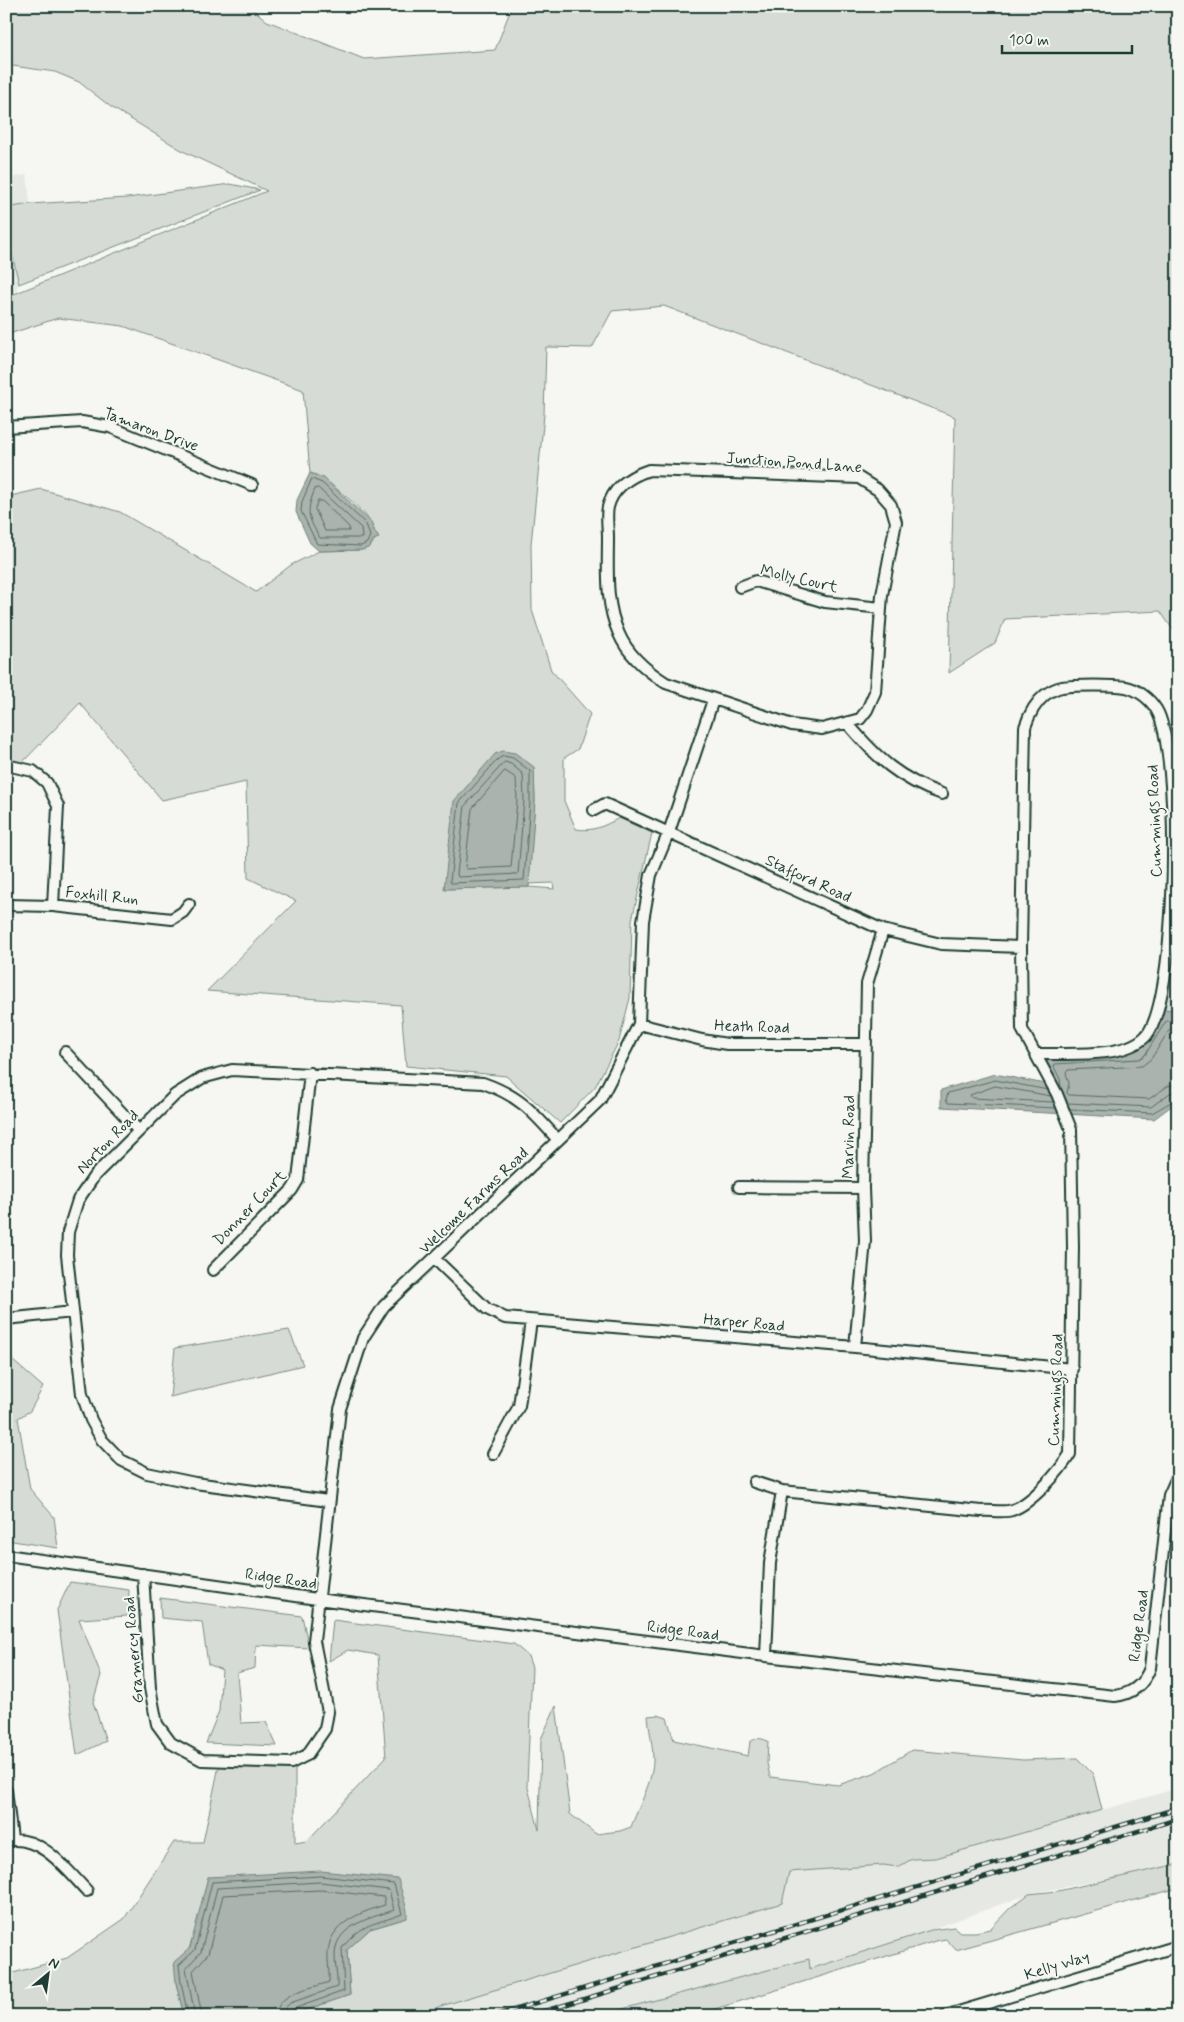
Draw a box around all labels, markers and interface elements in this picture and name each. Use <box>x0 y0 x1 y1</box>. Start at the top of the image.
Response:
scale bar <box>1002 22 1132 54</box>
text: 100 m <box>1009 31 1049 51</box>
street label: Tamaron Drive <box>100 403 202 457</box>
street label: Junction Pond Lane <box>725 448 863 478</box>
street label: Molly Court <box>758 560 840 598</box>
street label: Cummings Road <box>1143 764 1168 878</box>
street label: Stafford Road <box>761 850 854 910</box>
street label: Foxhill Run <box>64 882 140 910</box>
street label: Heath Road <box>714 1015 790 1039</box>
street label: Marvin Road <box>838 1095 860 1179</box>
street label: Norton Road <box>72 1105 144 1179</box>
street label: Welcome Farms Road <box>415 1143 533 1259</box>
street label: Donner Court <box>209 1165 292 1250</box>
street label: Harper Road <box>702 1309 786 1337</box>
street label: Cummings Road <box>1044 1333 1069 1447</box>
street label: Ridge Road <box>243 1564 318 1595</box>
street label: Ridge Road <box>1124 1589 1155 1663</box>
street label: Gramercy Road <box>119 1596 149 1704</box>
street label: Ridge Road <box>646 1616 720 1647</box>
street label: Kelly Way <box>1022 1946 1092 1986</box>
north arrow <box>22 1950 72 2000</box>
text: N <box>45 1953 62 1974</box>

